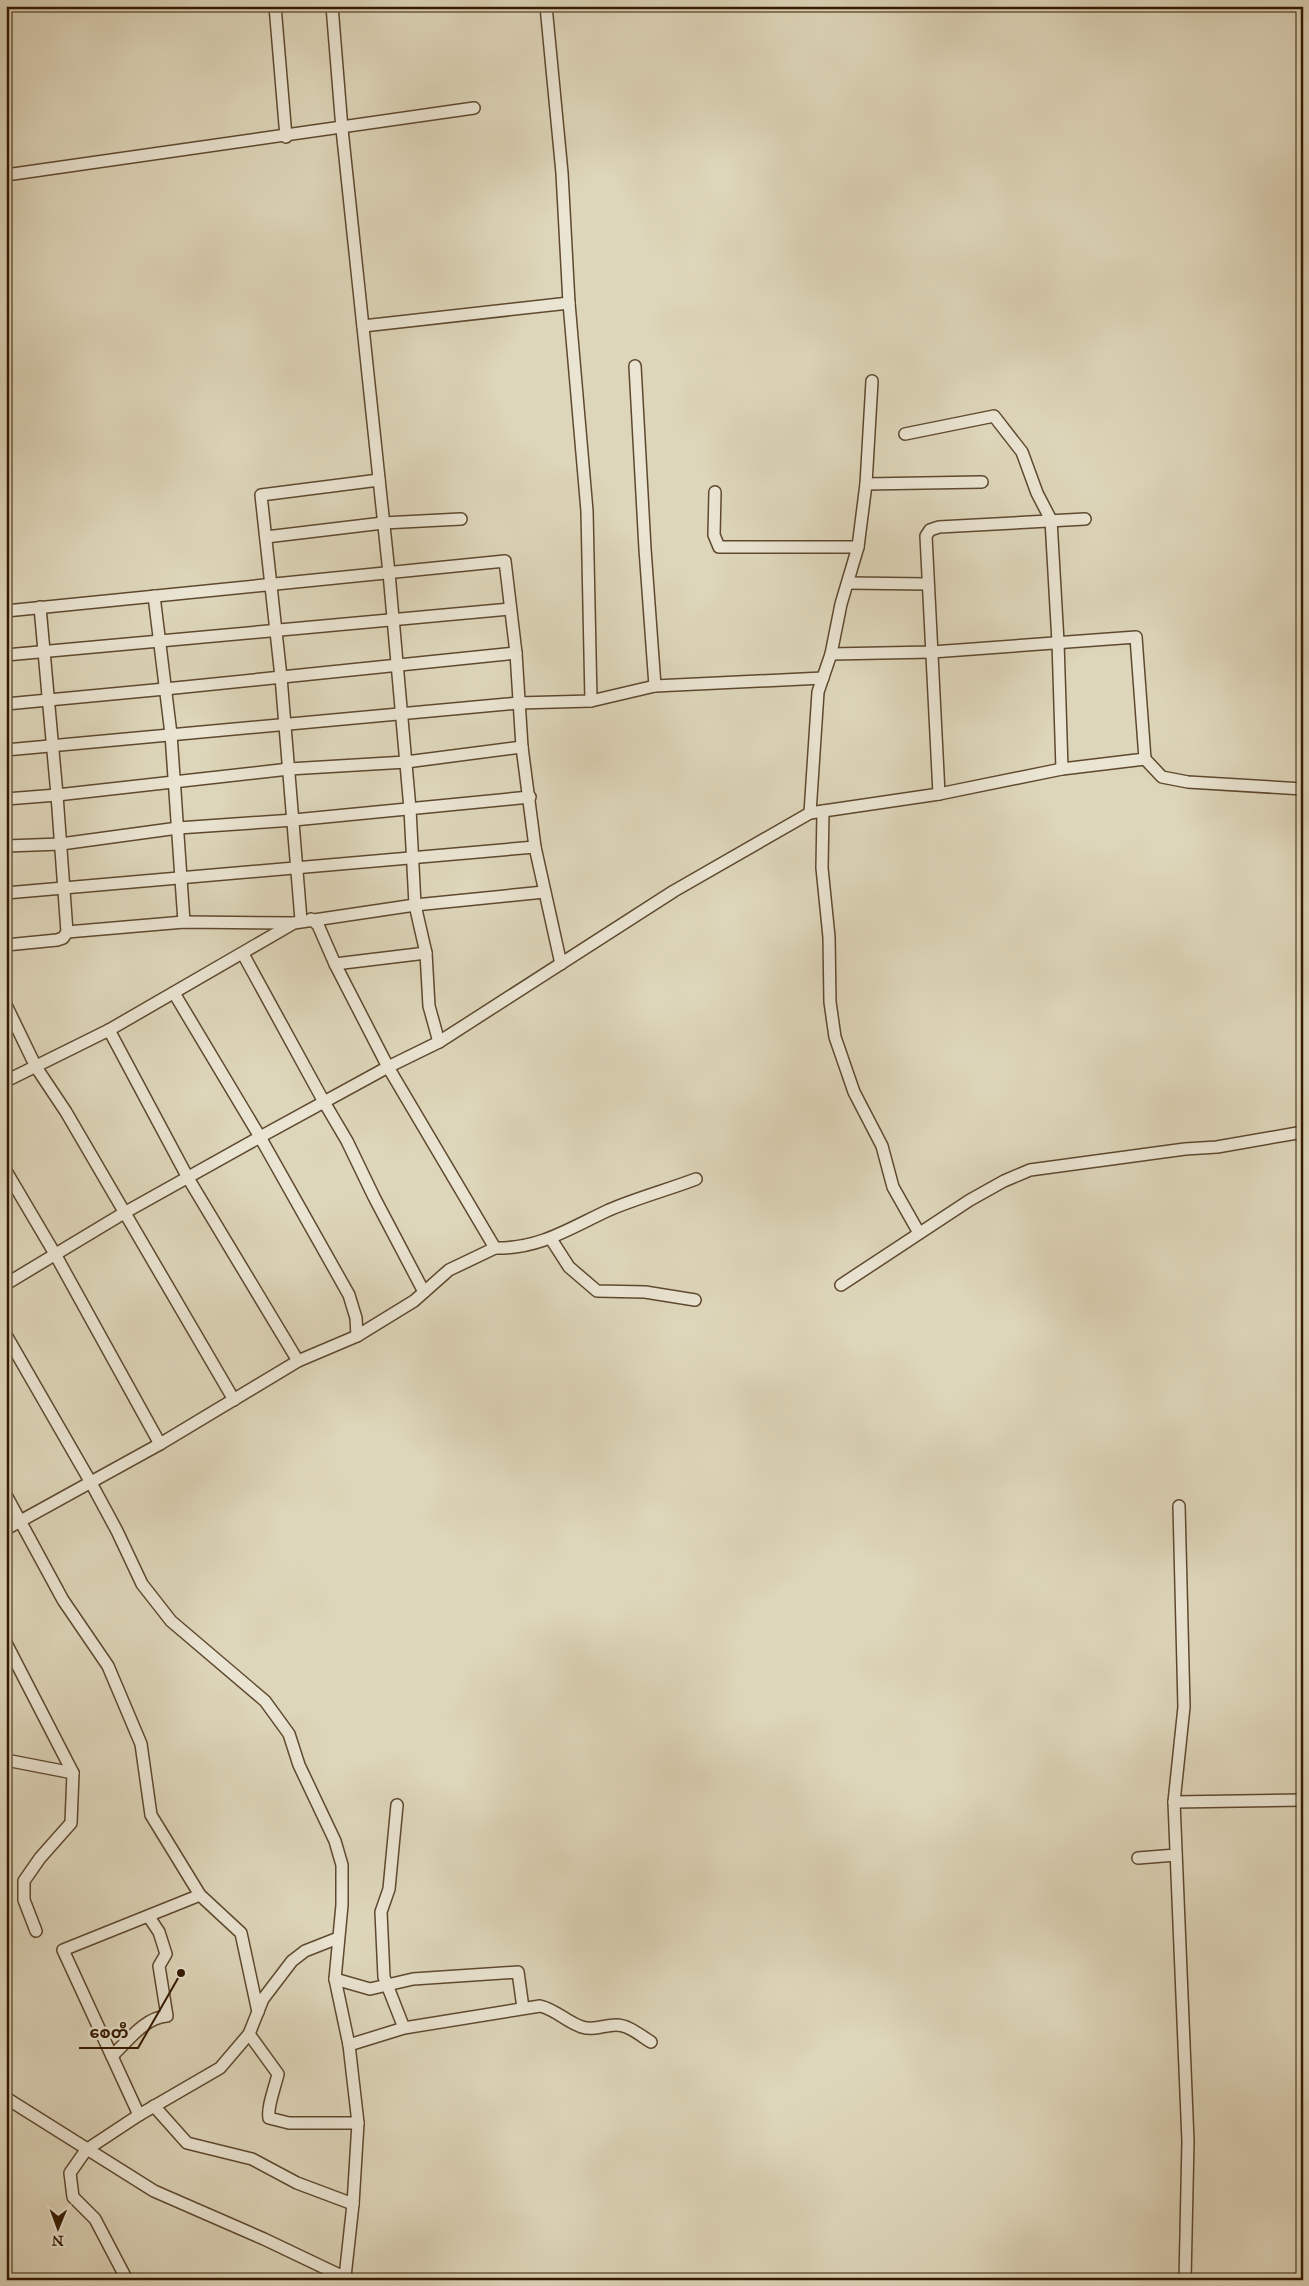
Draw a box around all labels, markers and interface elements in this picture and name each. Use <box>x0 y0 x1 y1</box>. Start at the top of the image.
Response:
callout: စေတီ <box>79 2017 138 2048</box>
text: စေတီ <box>89 2021 129 2042</box>
north arrow <box>32 2204 82 2254</box>
text: N <box>52 2232 64 2249</box>

